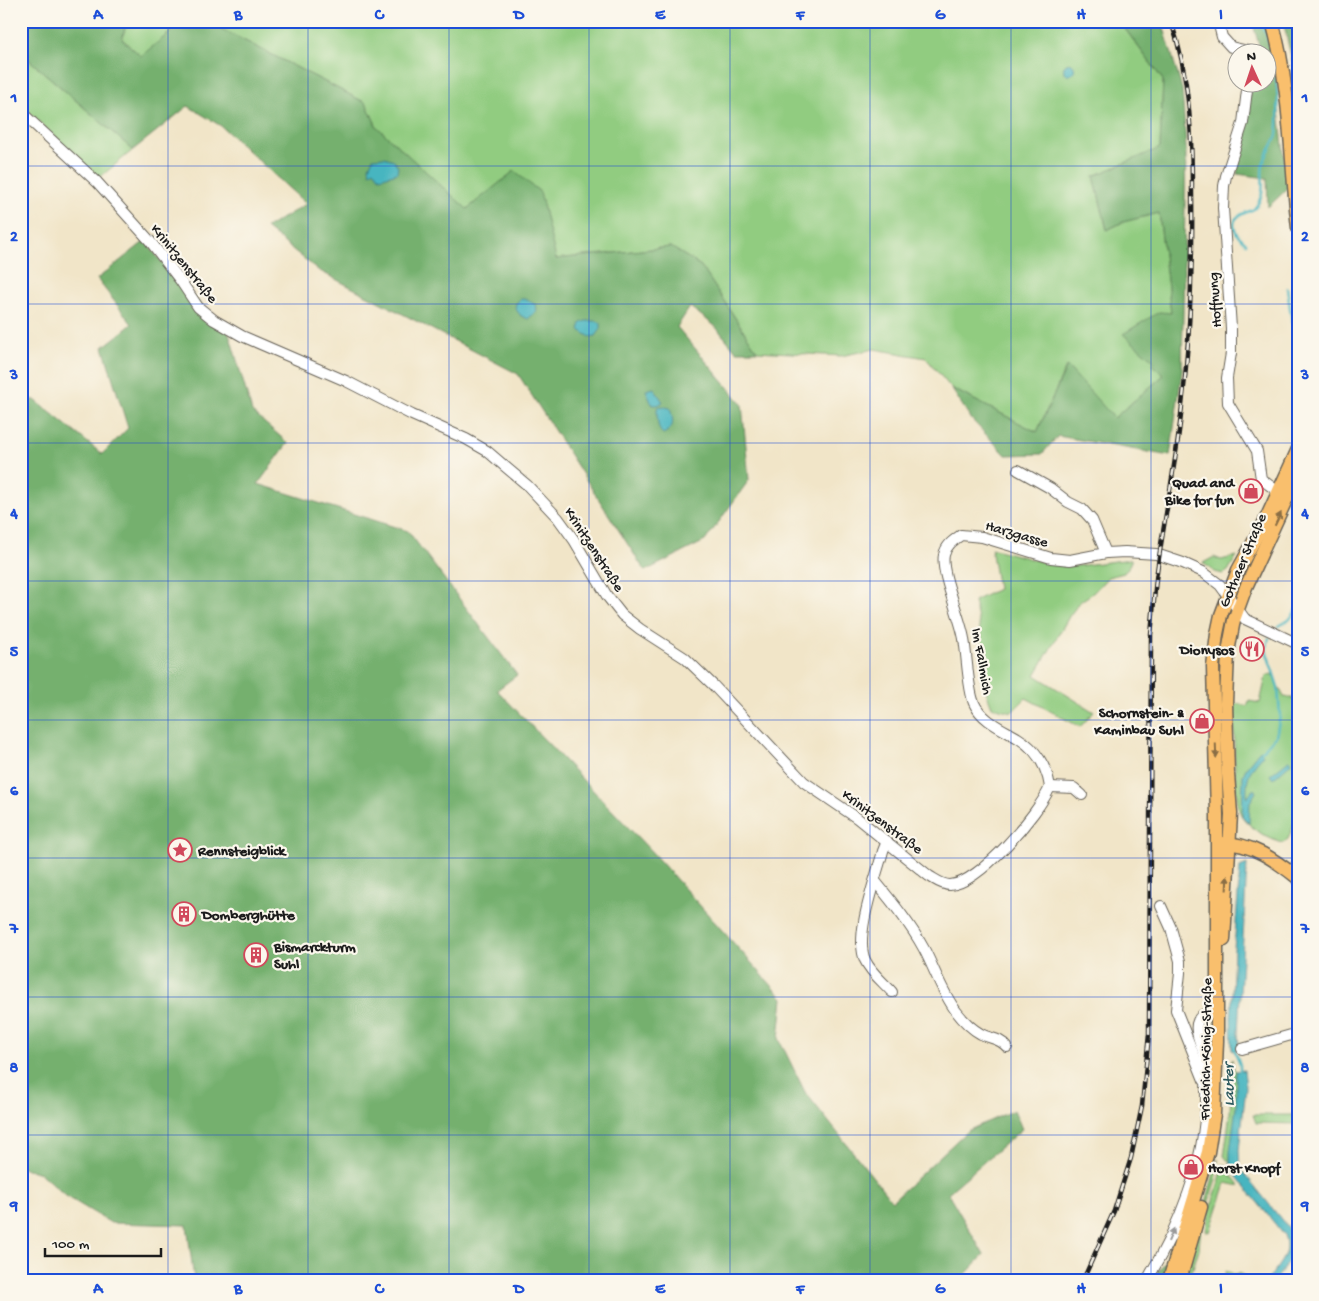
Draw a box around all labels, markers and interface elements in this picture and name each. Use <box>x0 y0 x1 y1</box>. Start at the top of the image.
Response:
text: A <box>92 7 104 26</box>
text: B <box>233 7 243 26</box>
text: C <box>374 7 385 26</box>
text: D <box>512 7 525 26</box>
text: E <box>655 7 666 26</box>
text: F <box>795 7 806 26</box>
text: G <box>935 7 946 26</box>
text: H <box>1076 7 1086 26</box>
text: I <box>1219 7 1223 26</box>
north arrow <box>1226 42 1276 92</box>
text: N <box>1246 49 1256 66</box>
text: 1 <box>10 90 17 109</box>
text: 1 <box>1301 90 1308 109</box>
street label: Krinitzenstraße <box>146 221 221 308</box>
text: 2 <box>10 229 18 248</box>
text: 2 <box>1301 229 1309 248</box>
street label: Hoffnung <box>1205 272 1227 328</box>
text: 3 <box>9 367 18 386</box>
text: 3 <box>1300 367 1309 386</box>
place label: Quad and Bike for fun <box>1164 475 1236 510</box>
shop icon: Quad and Bike for fun <box>1238 478 1264 504</box>
street label: Krinitzenstraße <box>559 505 627 596</box>
text: 4 <box>9 506 18 525</box>
text: 4 <box>1300 506 1309 525</box>
street label: Gothaer Straße <box>1216 511 1272 610</box>
one-way arrow <box>1274 512 1282 526</box>
street label: Harzgasse <box>983 517 1050 553</box>
street label: Im Fallmich <box>966 627 996 696</box>
restaurant icon: Dionysos <box>1239 636 1265 662</box>
place label: Dionysos <box>1178 642 1235 660</box>
text: 5 <box>10 644 19 663</box>
text: 5 <box>1301 644 1310 663</box>
place label: Schornstein- & Kaminbau Suhl <box>1093 705 1185 740</box>
shop icon: Schornstein- & Kaminbau Suhl <box>1189 708 1215 734</box>
one-way arrow <box>1212 743 1220 759</box>
text: 6 <box>10 783 19 802</box>
text: 6 <box>1301 783 1310 802</box>
street label: Krinitzenstraße <box>838 786 926 859</box>
place icon: Rennsteigblick <box>167 837 193 863</box>
place label: Rennsteigblick <box>197 843 288 861</box>
one-way arrow <box>1224 874 1232 890</box>
building icon: Domberghütte <box>171 901 197 927</box>
place label: Domberghütte <box>200 907 296 925</box>
text: 7 <box>9 921 19 940</box>
text: 7 <box>1300 921 1310 940</box>
place label: Bismarckturm Suhl <box>273 939 356 974</box>
building icon: Bismarckturm Suhl <box>243 942 269 968</box>
street label: Friedrich-König-Straße <box>1197 977 1217 1121</box>
text: 8 <box>10 1060 19 1079</box>
water label: Lauter <box>1221 1060 1240 1106</box>
text: 8 <box>1301 1060 1310 1079</box>
shop icon: Horst Knopf <box>1178 1154 1204 1180</box>
place label: Horst Knopf <box>1208 1160 1281 1178</box>
text: 9 <box>9 1198 18 1217</box>
text: 9 <box>1300 1198 1309 1217</box>
scale bar <box>45 1226 161 1258</box>
one-way arrow <box>1168 1228 1176 1242</box>
text: 100 m <box>51 1236 90 1254</box>
text: A <box>92 1281 104 1300</box>
text: B <box>233 1281 243 1300</box>
text: C <box>374 1281 385 1300</box>
text: D <box>512 1281 525 1300</box>
text: E <box>655 1281 666 1300</box>
text: F <box>795 1281 806 1300</box>
text: G <box>935 1281 946 1300</box>
text: H <box>1076 1281 1086 1300</box>
text: I <box>1219 1281 1223 1300</box>

